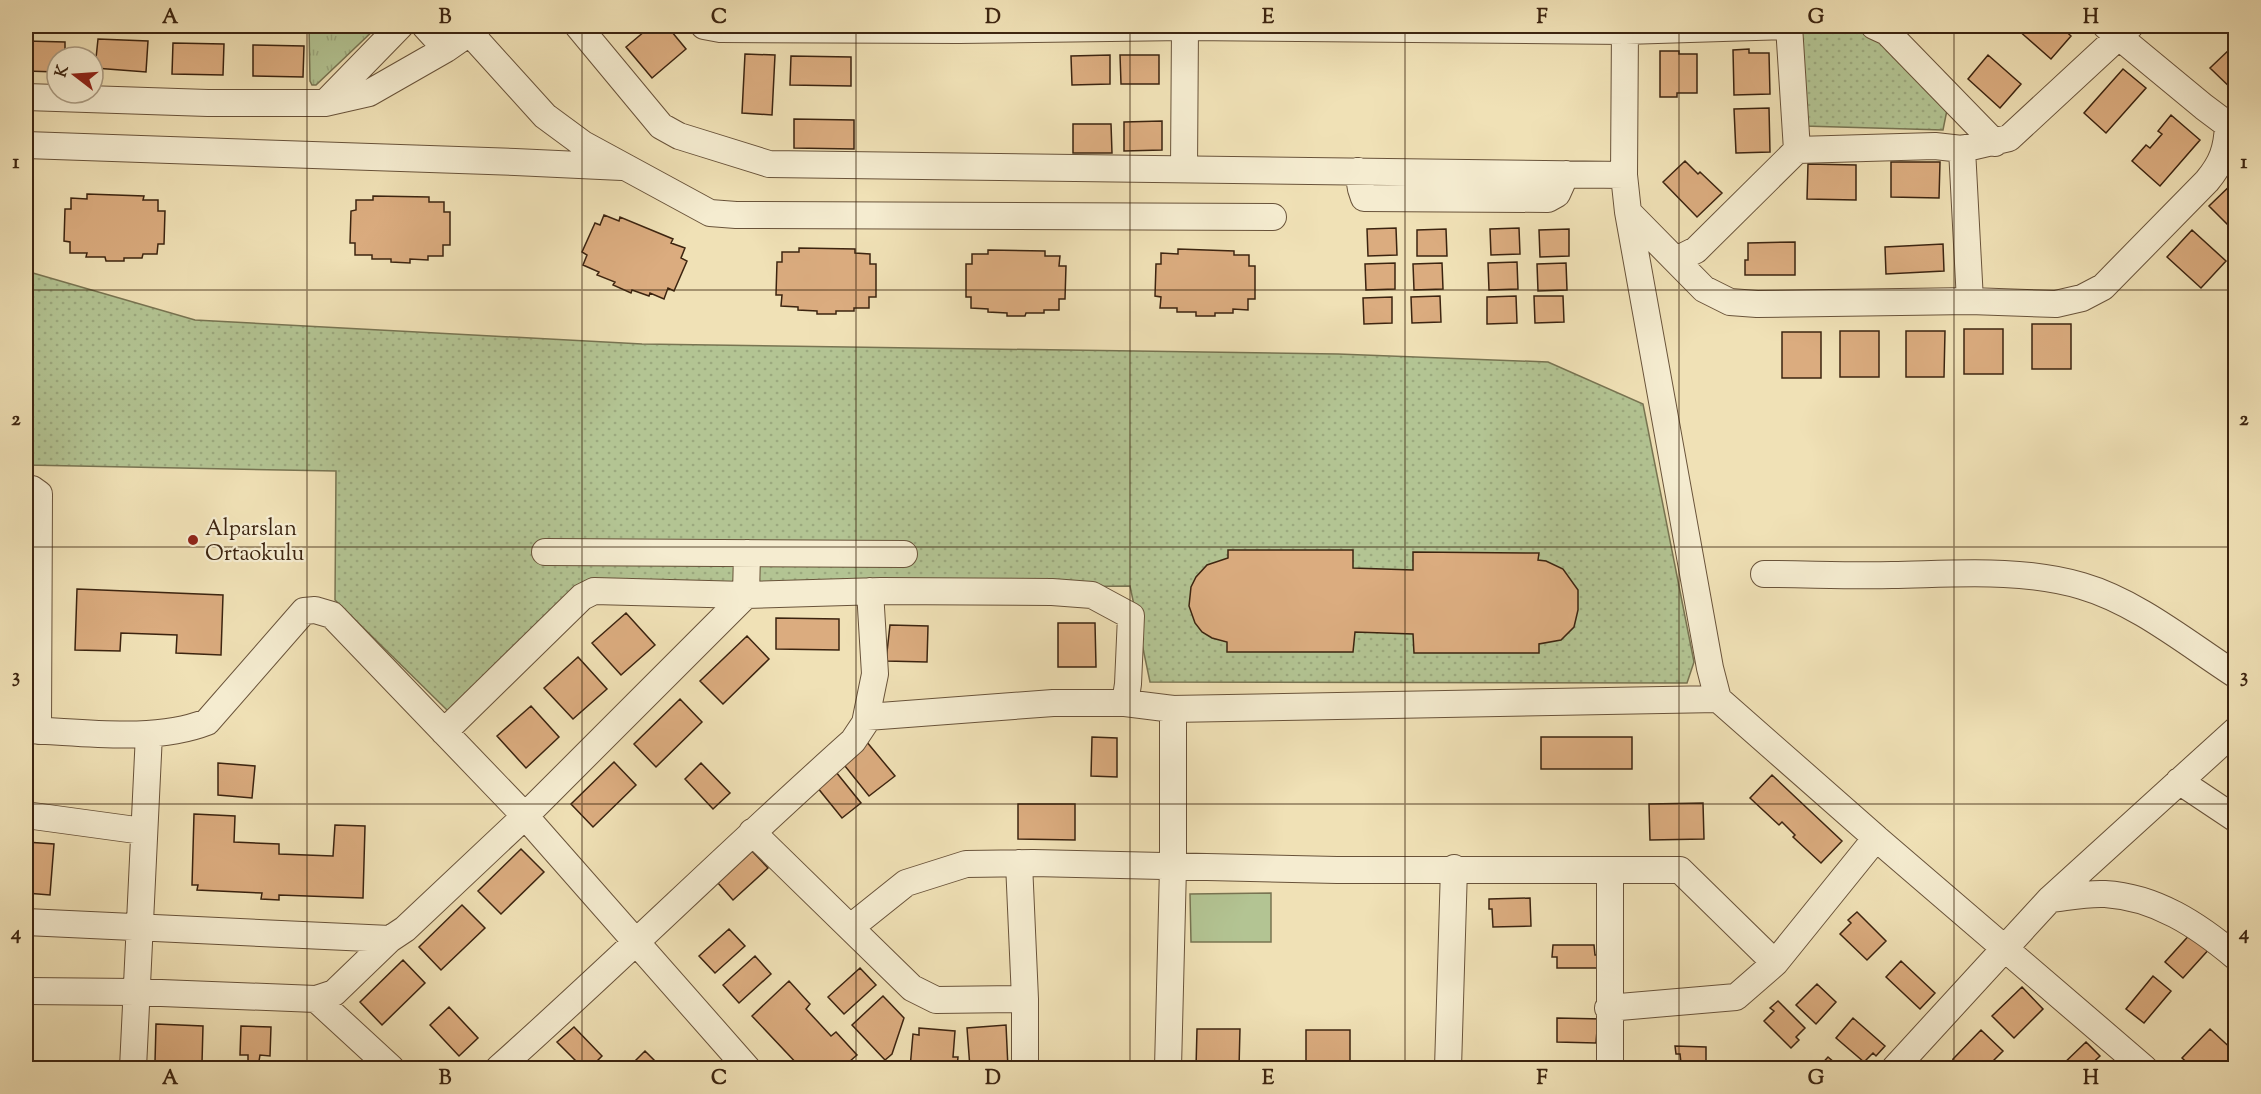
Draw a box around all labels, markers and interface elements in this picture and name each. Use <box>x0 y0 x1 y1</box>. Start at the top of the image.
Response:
text: A <box>162 4 179 33</box>
text: B <box>439 4 452 33</box>
text: C <box>711 4 727 33</box>
text: D <box>985 4 1001 33</box>
text: E <box>1262 4 1275 33</box>
text: F <box>1536 4 1548 33</box>
text: G <box>1808 4 1825 33</box>
text: H <box>2083 4 2099 33</box>
north arrow <box>45 45 105 105</box>
text: K <box>50 62 76 80</box>
text: 1 <box>13 149 20 178</box>
text: 1 <box>2241 149 2248 178</box>
text: 2 <box>11 406 21 435</box>
text: 2 <box>2239 406 2249 435</box>
place label: Alparslan Ortaokulu <box>205 514 304 571</box>
marker: Alparslan Ortaokulu <box>186 533 200 547</box>
text: 3 <box>12 663 20 692</box>
text: 3 <box>2240 663 2248 692</box>
text: 4 <box>10 920 21 949</box>
text: 4 <box>2238 920 2249 949</box>
text: A <box>162 1065 179 1094</box>
text: B <box>439 1065 452 1094</box>
text: C <box>711 1065 727 1094</box>
text: D <box>985 1065 1001 1094</box>
text: E <box>1262 1065 1275 1094</box>
text: F <box>1536 1065 1548 1094</box>
text: G <box>1808 1065 1825 1094</box>
text: H <box>2083 1065 2099 1094</box>

